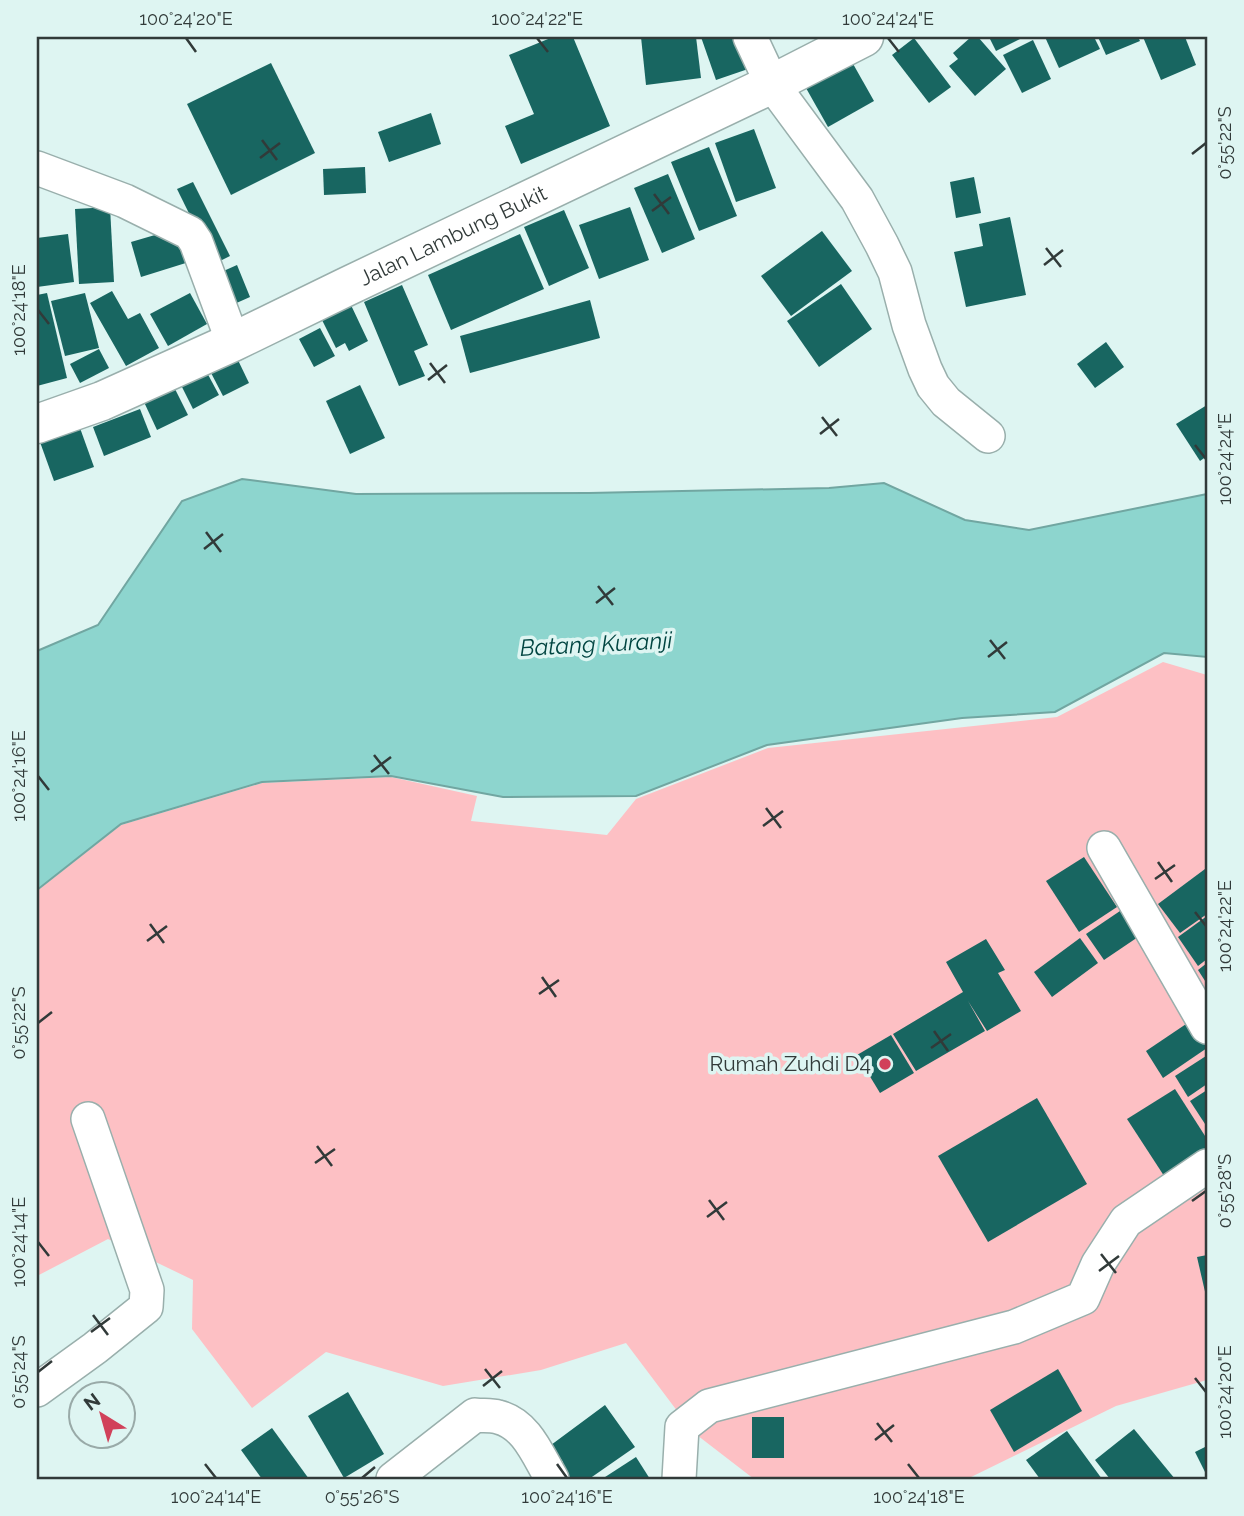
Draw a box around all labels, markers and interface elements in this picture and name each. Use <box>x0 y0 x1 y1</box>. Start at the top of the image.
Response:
text: 100°24'20"E <box>139 8 233 29</box>
text: 100°24'22"E <box>491 8 583 29</box>
text: 100°24'24"E <box>842 8 934 29</box>
text: 0°55'22"S <box>1214 106 1235 180</box>
street label: Jalan Lambung Bukit <box>355 180 551 291</box>
text: 100°24'18"E <box>8 264 29 356</box>
text: 100°24'24"E <box>1214 413 1235 505</box>
water label: Batang Kuranji <box>519 626 674 661</box>
text: 100°24'16"E <box>8 730 29 822</box>
text: 100°24'22"E <box>1214 880 1235 972</box>
text: 0°55'22"S <box>8 986 29 1060</box>
place label: Rumah Zuhdi D4 <box>710 1051 871 1076</box>
marker: Rumah Zuhdi D4 <box>877 1056 893 1072</box>
text: 0°55'28"S <box>1214 1154 1235 1228</box>
text: 100°24'14"E <box>8 1197 29 1287</box>
text: 0°55'24"S <box>8 1335 29 1409</box>
text: 100°24'20"E <box>1214 1345 1235 1439</box>
north arrow <box>66 1380 136 1450</box>
text: N <box>79 1388 104 1415</box>
text: 100°24'14"E <box>171 1486 261 1507</box>
text: 0°55'26"S <box>325 1486 399 1507</box>
text: 100°24'16"E <box>521 1486 613 1507</box>
text: 100°24'18"E <box>873 1486 965 1507</box>

